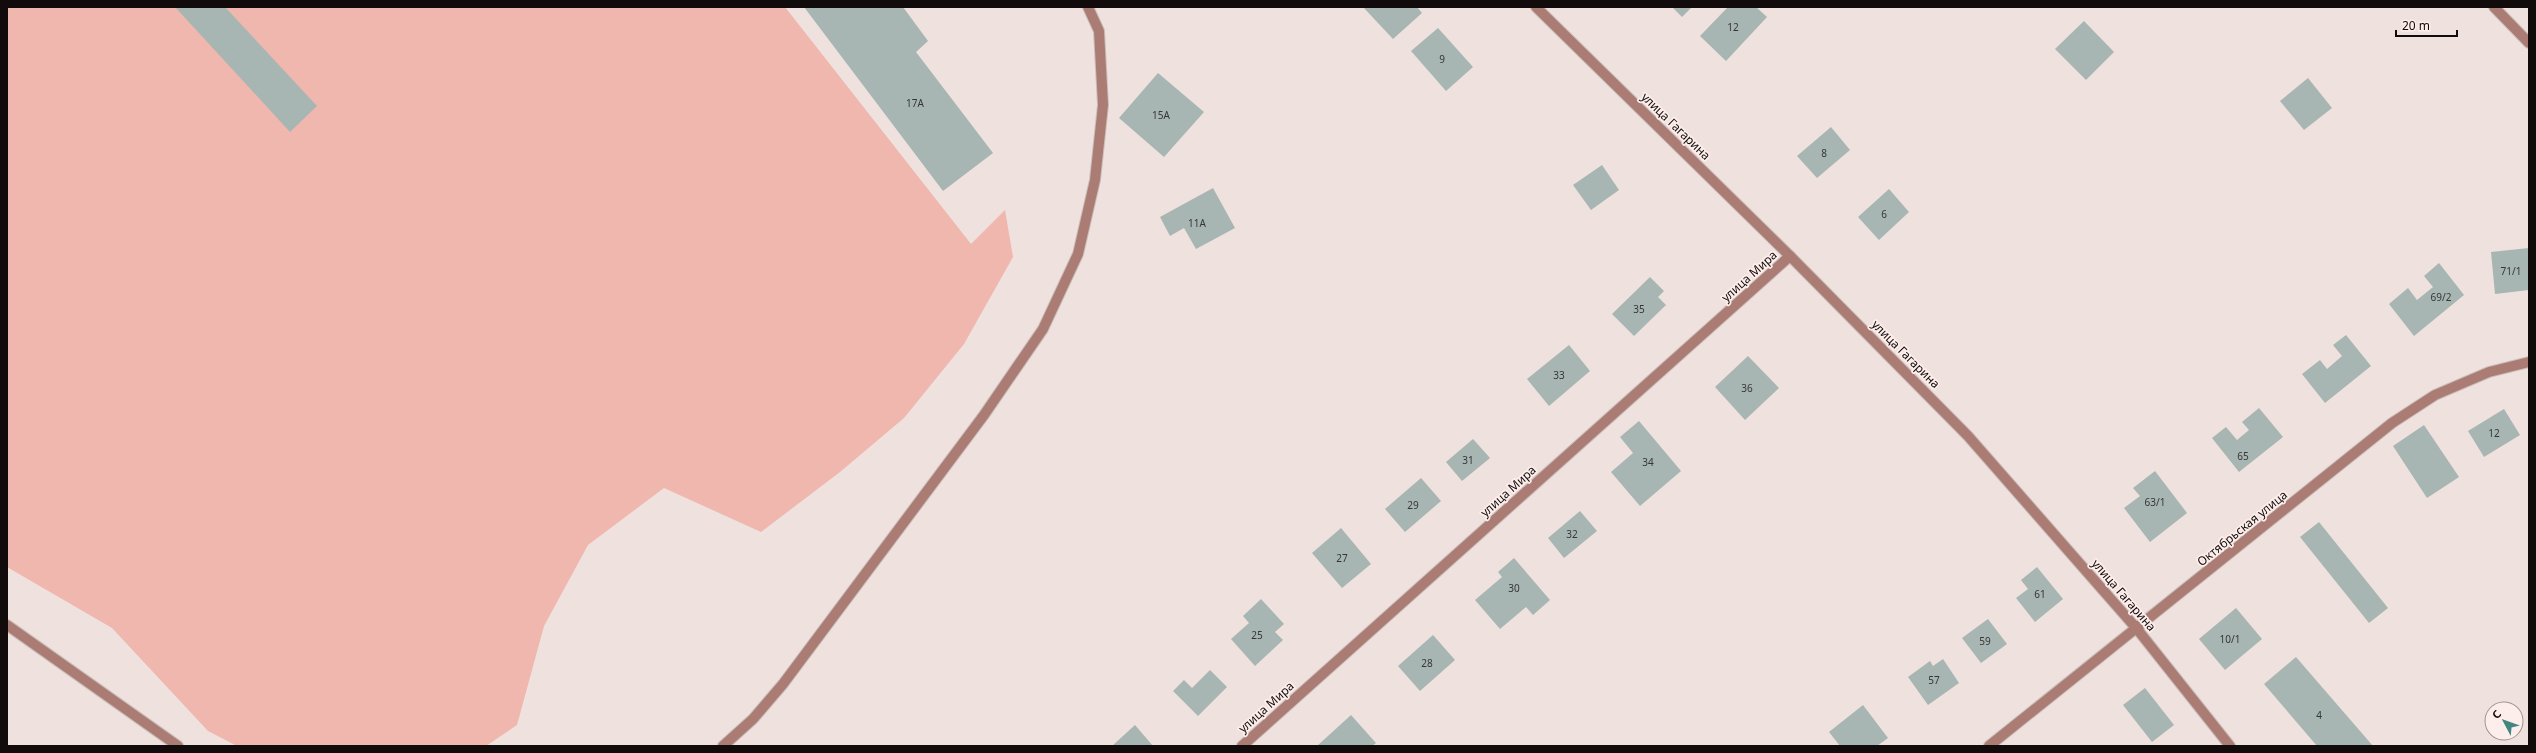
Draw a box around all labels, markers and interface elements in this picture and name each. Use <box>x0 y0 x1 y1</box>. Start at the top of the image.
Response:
scale bar <box>2396 12 2457 38</box>
text: 20 m <box>2402 17 2430 34</box>
house number: 12 <box>1727 20 1739 34</box>
house number: 9 <box>1439 52 1445 66</box>
street label: улица Гагарина <box>1638 89 1714 163</box>
house number: 17А <box>906 96 925 110</box>
house number: 15А <box>1152 108 1171 122</box>
house number: 8 <box>1821 146 1827 160</box>
house number: 6 <box>1881 207 1887 221</box>
house number: 11А <box>1188 216 1207 230</box>
street label: улица Мира <box>1718 246 1780 306</box>
house number: 71/1 <box>2501 264 2521 278</box>
house number: 69/2 <box>2431 290 2452 304</box>
house number: 35 <box>1633 302 1645 316</box>
street label: улица Гагарина <box>1868 316 1944 392</box>
house number: 33 <box>1553 368 1565 382</box>
house number: 36 <box>1741 381 1753 395</box>
house number: 12 <box>2488 426 2500 440</box>
house number: 65 <box>2237 449 2249 463</box>
house number: 31 <box>1462 453 1474 467</box>
house number: 34 <box>1642 455 1654 469</box>
street label: улица Мира <box>1477 461 1539 521</box>
street label: Октябрьская улица <box>2193 486 2291 570</box>
house number: 63/1 <box>2145 495 2165 509</box>
house number: 29 <box>1407 498 1419 512</box>
house number: 32 <box>1566 527 1578 541</box>
house number: 27 <box>1336 551 1348 565</box>
street label: улица Гагарина <box>2088 555 2160 635</box>
house number: 30 <box>1508 581 1520 595</box>
house number: 61 <box>2034 587 2046 601</box>
house number: 25 <box>1251 628 1263 642</box>
house number: 10/1 <box>2220 632 2240 646</box>
house number: 59 <box>1979 634 1991 648</box>
house number: 28 <box>1421 656 1433 670</box>
house number: 57 <box>1928 673 1940 687</box>
street label: улица Мира <box>1235 677 1297 737</box>
north arrow <box>2484 701 2524 741</box>
text: С <box>2488 707 2504 722</box>
house number: 4 <box>2316 708 2322 722</box>

